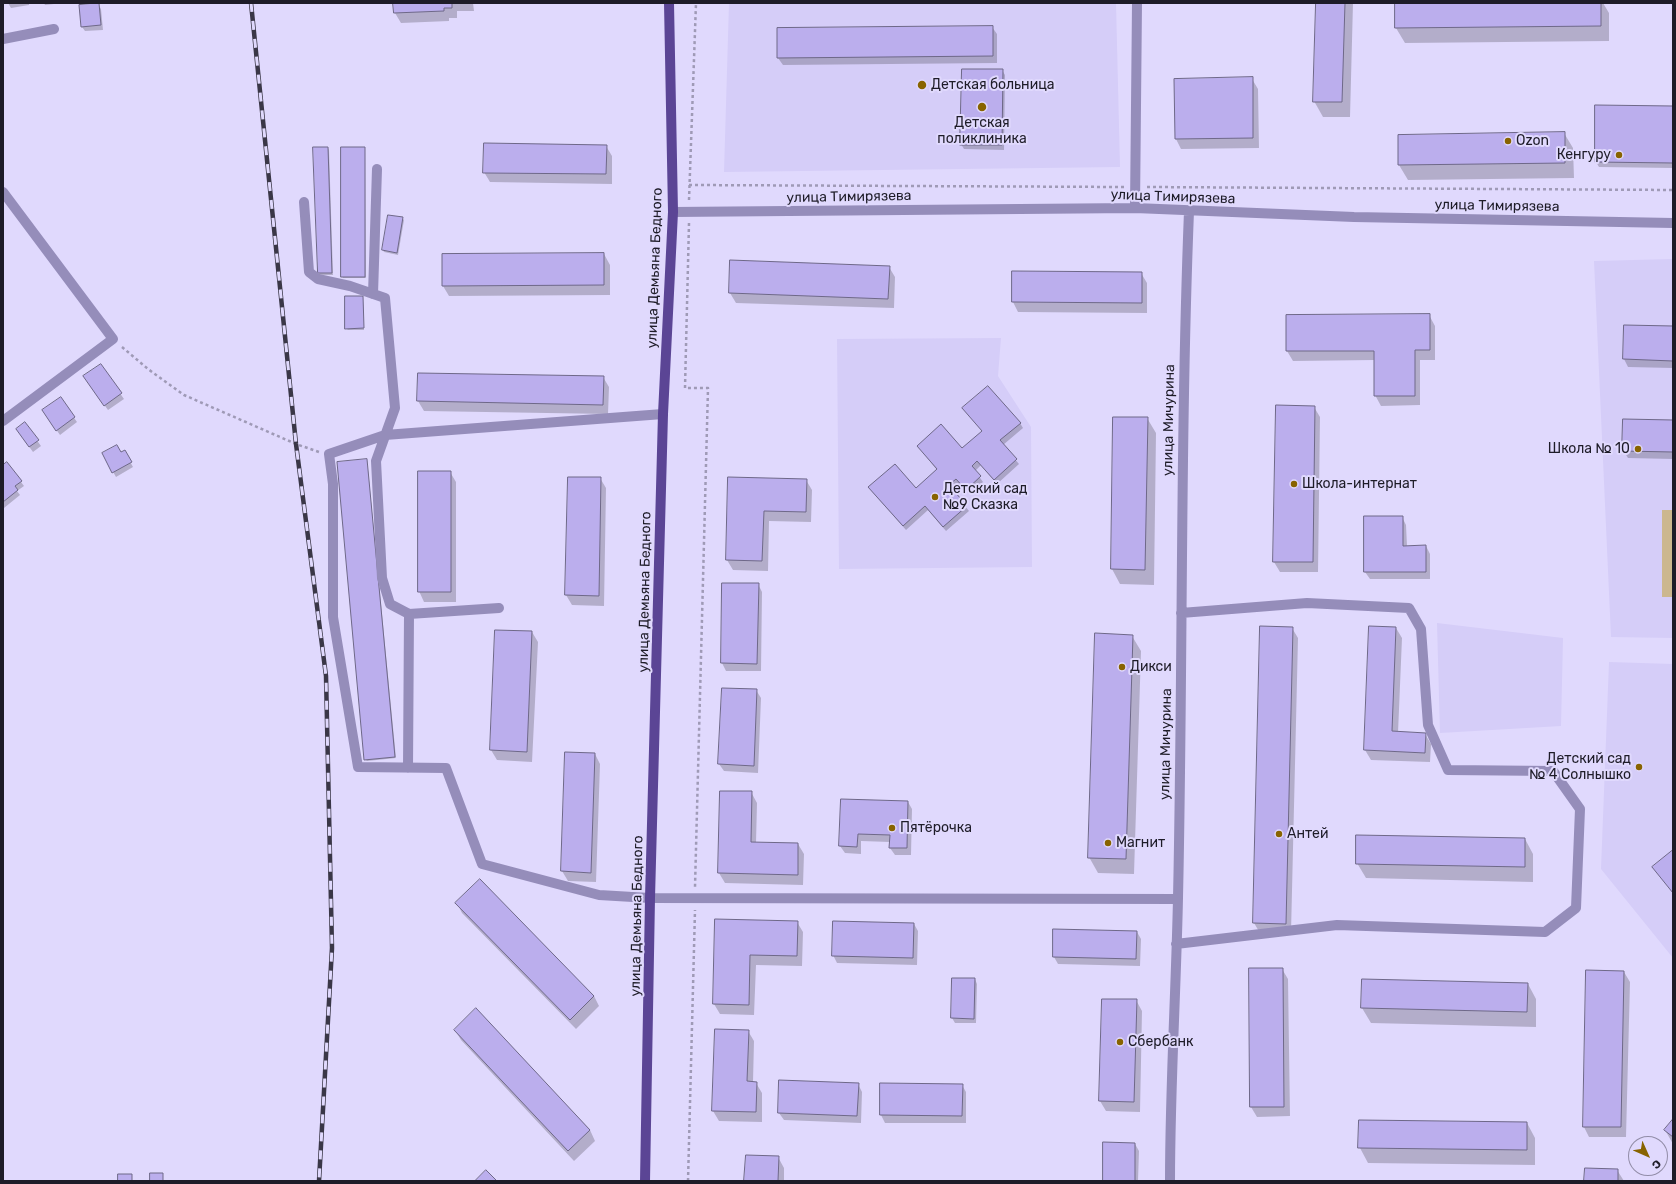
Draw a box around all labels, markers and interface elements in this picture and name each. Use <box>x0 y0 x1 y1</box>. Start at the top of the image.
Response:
place label: Детская больница <box>931 77 1055 93</box>
marker: Детская больница <box>916 79 928 91</box>
marker: Детская поликлиника <box>976 101 988 113</box>
place label: Детская поликлиника <box>937 115 1027 148</box>
place label: Ozon <box>1516 133 1549 149</box>
marker: Ozon <box>1503 136 1513 146</box>
place label: Кенгуру <box>1557 147 1611 163</box>
marker: Кенгуру <box>1614 150 1624 160</box>
street label: улица Тимирязева <box>1110 186 1236 208</box>
street label: улица Демьяна Бедного <box>644 187 666 349</box>
street label: улица Тимирязева <box>786 188 912 206</box>
street label: улица Тимирязева <box>1434 197 1560 215</box>
street label: улица Мичурина <box>1160 364 1178 476</box>
place label: Школа № 10 <box>1548 441 1630 457</box>
marker: Школа № 10 <box>1633 444 1643 454</box>
place label: Школа-интернат <box>1302 476 1417 492</box>
marker: Школа-интернат <box>1289 479 1299 489</box>
place label: Детский сад №9 Сказка <box>943 481 1027 514</box>
marker: Детский сад №9 Сказка <box>930 492 940 502</box>
street label: улица Демьяна Бедного <box>635 511 655 673</box>
place label: Дикси <box>1130 659 1172 675</box>
marker: Дикси <box>1117 662 1127 672</box>
street label: улица Мичурина <box>1157 688 1175 800</box>
place label: Детский сад № 4 Солнышко <box>1529 751 1631 784</box>
marker: Детский сад № 4 Солнышко <box>1634 762 1644 772</box>
place label: Пятёрочка <box>900 820 972 836</box>
marker: Пятёрочка <box>887 823 897 833</box>
place label: Антей <box>1287 826 1328 842</box>
marker: Антей <box>1274 829 1284 839</box>
street label: улица Демьяна Бедного <box>627 835 647 997</box>
place label: Магнит <box>1116 835 1165 851</box>
marker: Магнит <box>1103 838 1113 848</box>
place label: Сбербанк <box>1128 1034 1194 1050</box>
marker: Сбербанк <box>1115 1037 1125 1047</box>
north arrow <box>1628 1136 1668 1176</box>
text: С <box>1649 1157 1663 1171</box>

